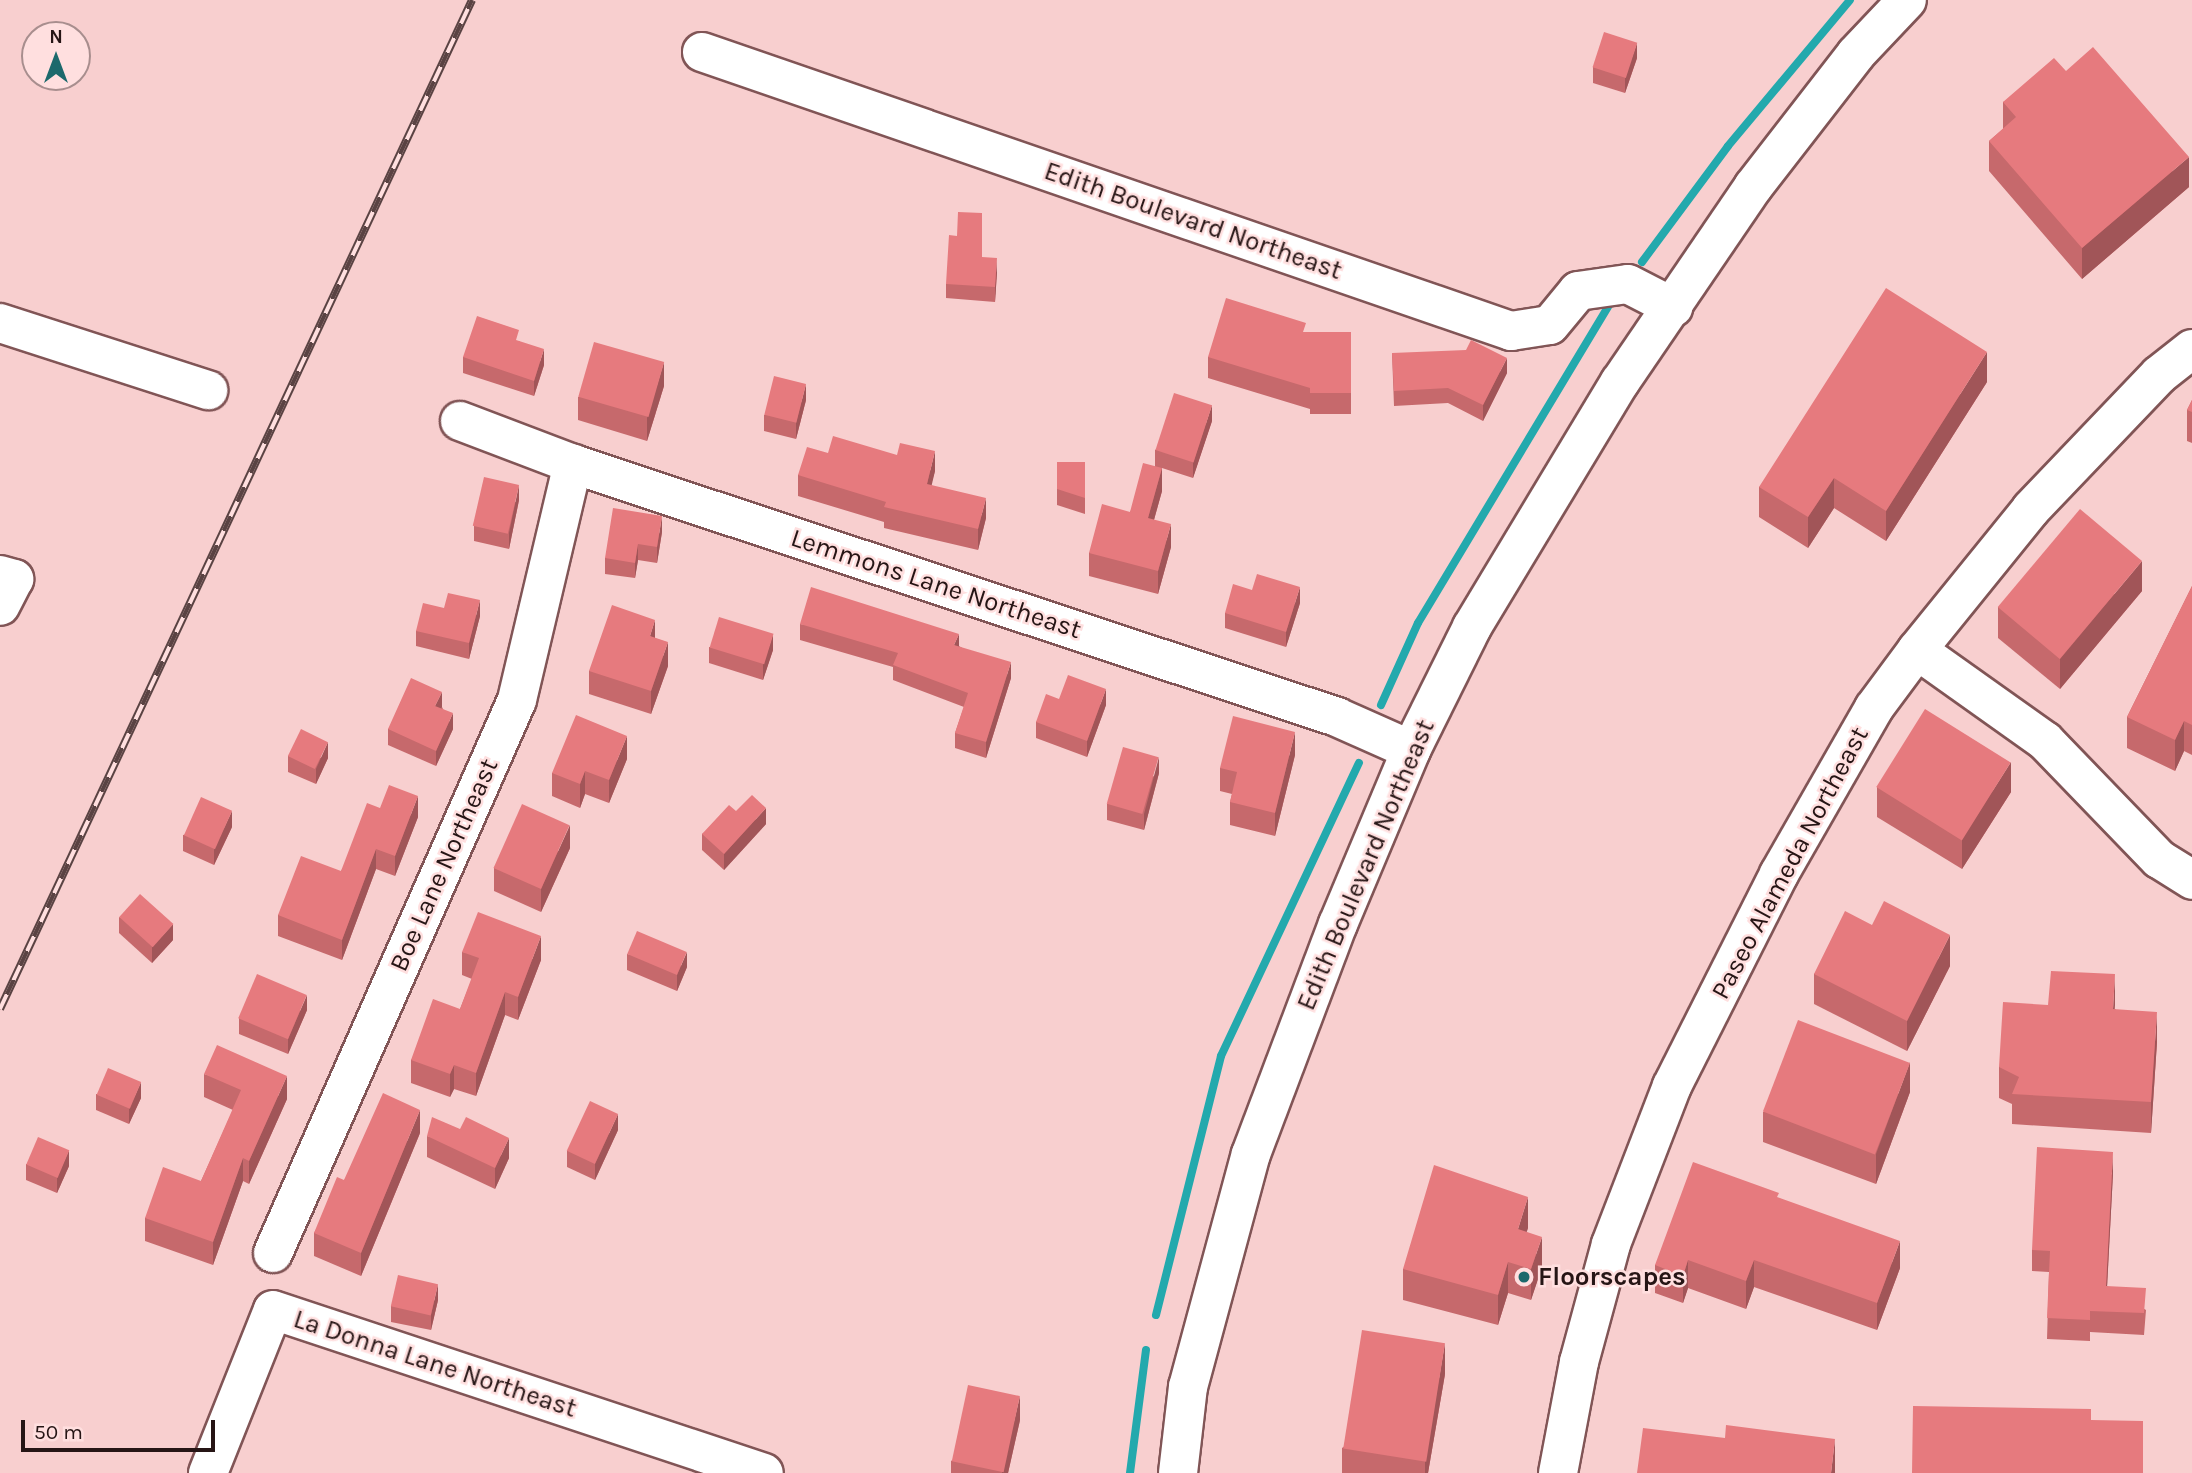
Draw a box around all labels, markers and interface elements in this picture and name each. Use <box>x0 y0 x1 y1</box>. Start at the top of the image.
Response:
north arrow <box>21 21 91 91</box>
text: N <box>49 26 63 48</box>
street label: Edith Boulevard Northeast <box>1040 155 1346 287</box>
street label: Lemmons Lane Northeast <box>787 522 1085 646</box>
street label: Edith Boulevard Northeast <box>1291 715 1441 1015</box>
street label: Paseo Alameda Northeast <box>1705 721 1875 1005</box>
street label: Boe Lane Northeast <box>383 754 505 976</box>
place label: Floorscapes <box>1538 1261 1686 1293</box>
marker: Floorscapes <box>1516 1269 1532 1285</box>
street label: La Donna Lane Northeast <box>290 1304 580 1424</box>
scale bar <box>24 1406 219 1450</box>
text: 50 m <box>34 1420 83 1444</box>

